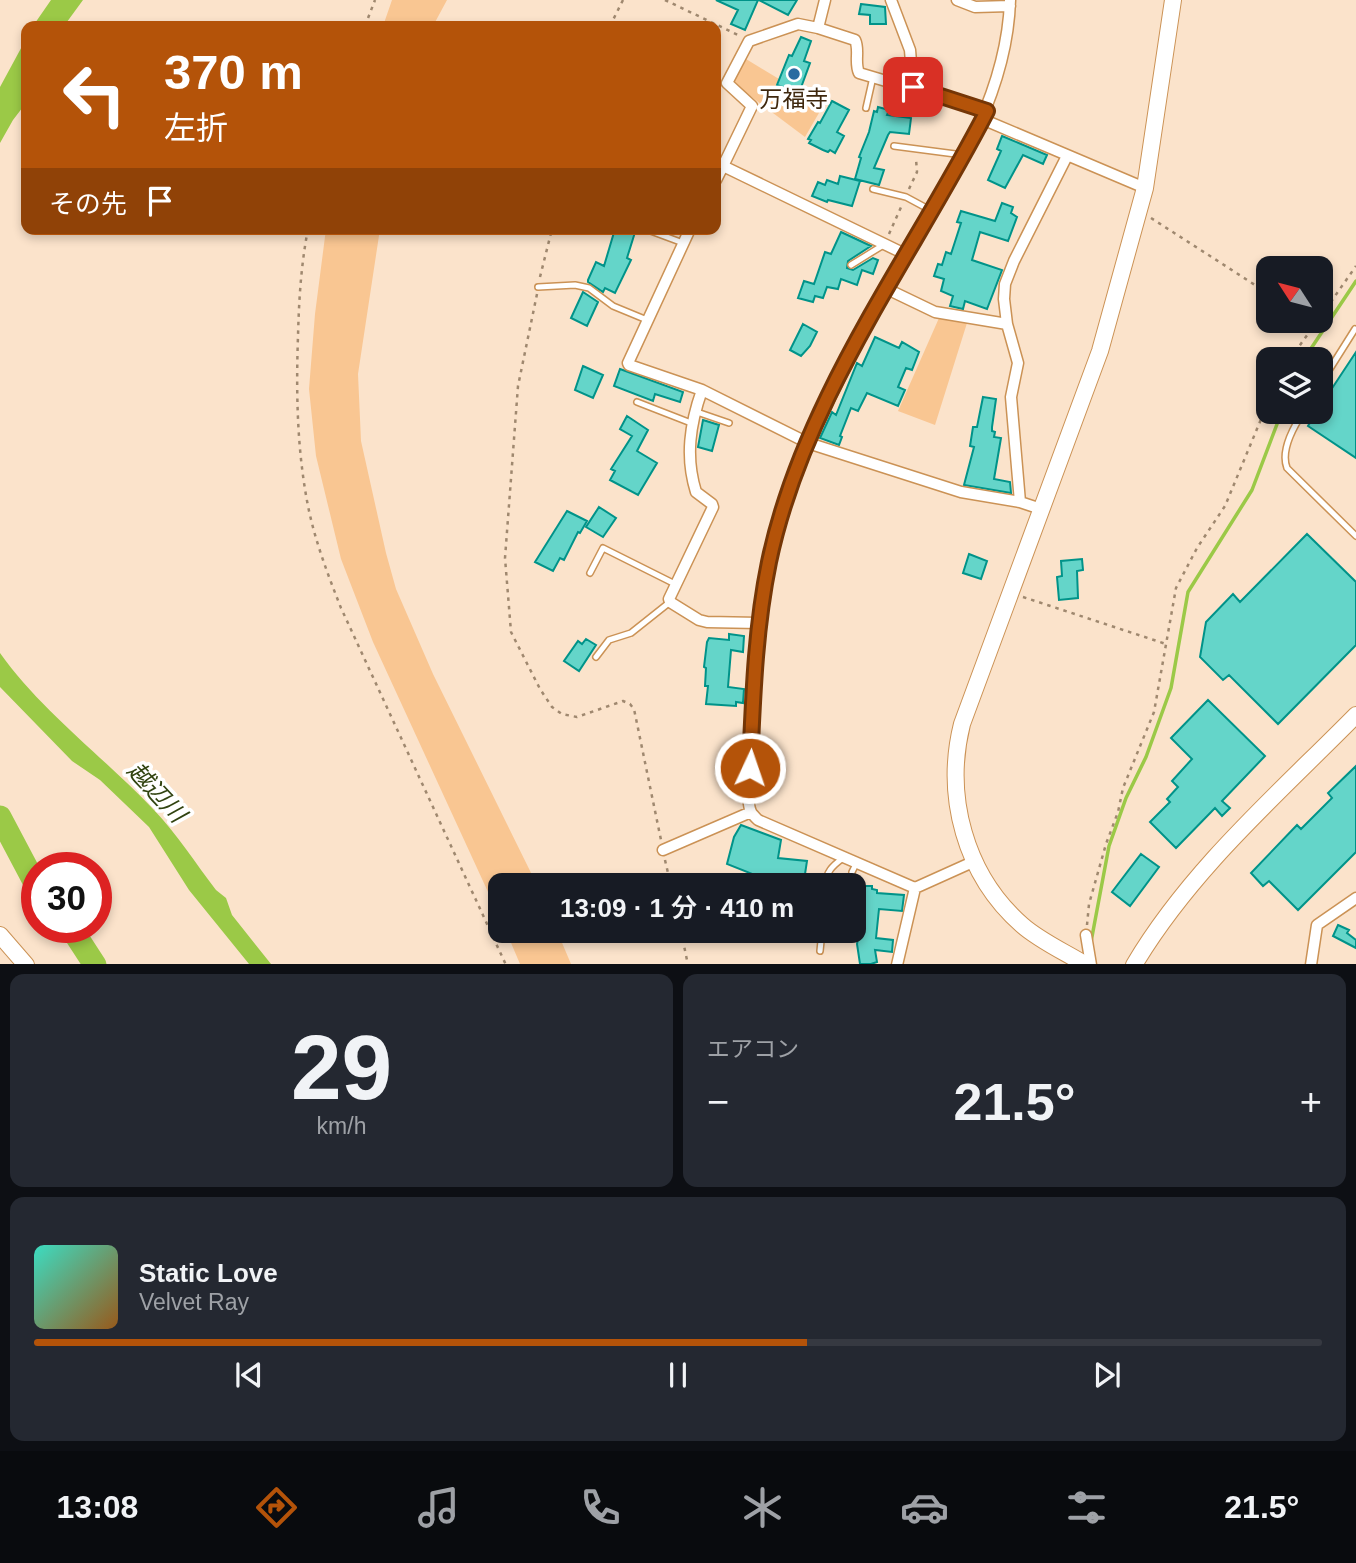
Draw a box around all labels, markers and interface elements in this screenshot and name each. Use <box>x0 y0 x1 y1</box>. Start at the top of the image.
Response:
text: 370 m <box>164 45 303 99</box>
icon: left <box>49 49 140 140</box>
pin <box>883 57 943 117</box>
marker: 万福寺 <box>786 66 802 82</box>
icon: arrive <box>894 68 932 106</box>
place label: 万福寺 <box>760 86 829 112</box>
text: 左折 <box>164 110 228 146</box>
icon: arrive <box>141 182 179 220</box>
text: その先 <box>49 189 127 219</box>
north arrow <box>1256 256 1334 332</box>
map controls <box>1256 256 1333 424</box>
button: layers <box>1256 347 1333 424</box>
position arrow <box>713 731 787 805</box>
water label: 越辺川 <box>123 756 193 830</box>
speed limit sign: 30 <box>21 852 112 943</box>
text: 13:09 · 1 分 · 410 m <box>560 893 794 923</box>
text: 29 <box>291 1017 392 1118</box>
text: エアコン <box>707 1036 799 1062</box>
text: 21.5° <box>953 1073 1076 1131</box>
text: − <box>707 1081 729 1123</box>
text: + <box>1300 1081 1322 1123</box>
text: km/h <box>317 1113 366 1139</box>
text: Static Love <box>139 1258 278 1288</box>
text: Velvet Ray <box>139 1289 249 1315</box>
icon: previous <box>230 1356 268 1394</box>
icon: pause <box>659 1356 697 1394</box>
icon: next <box>1088 1356 1126 1394</box>
icon: directions <box>252 1483 301 1532</box>
icon: music <box>414 1483 463 1532</box>
icon: phone <box>576 1483 625 1532</box>
icon: climate <box>738 1483 787 1532</box>
icon: car <box>900 1483 949 1532</box>
icon: filters <box>1062 1483 1111 1532</box>
text: 13:08 <box>57 1489 138 1525</box>
text: 21.5° <box>1224 1489 1299 1525</box>

